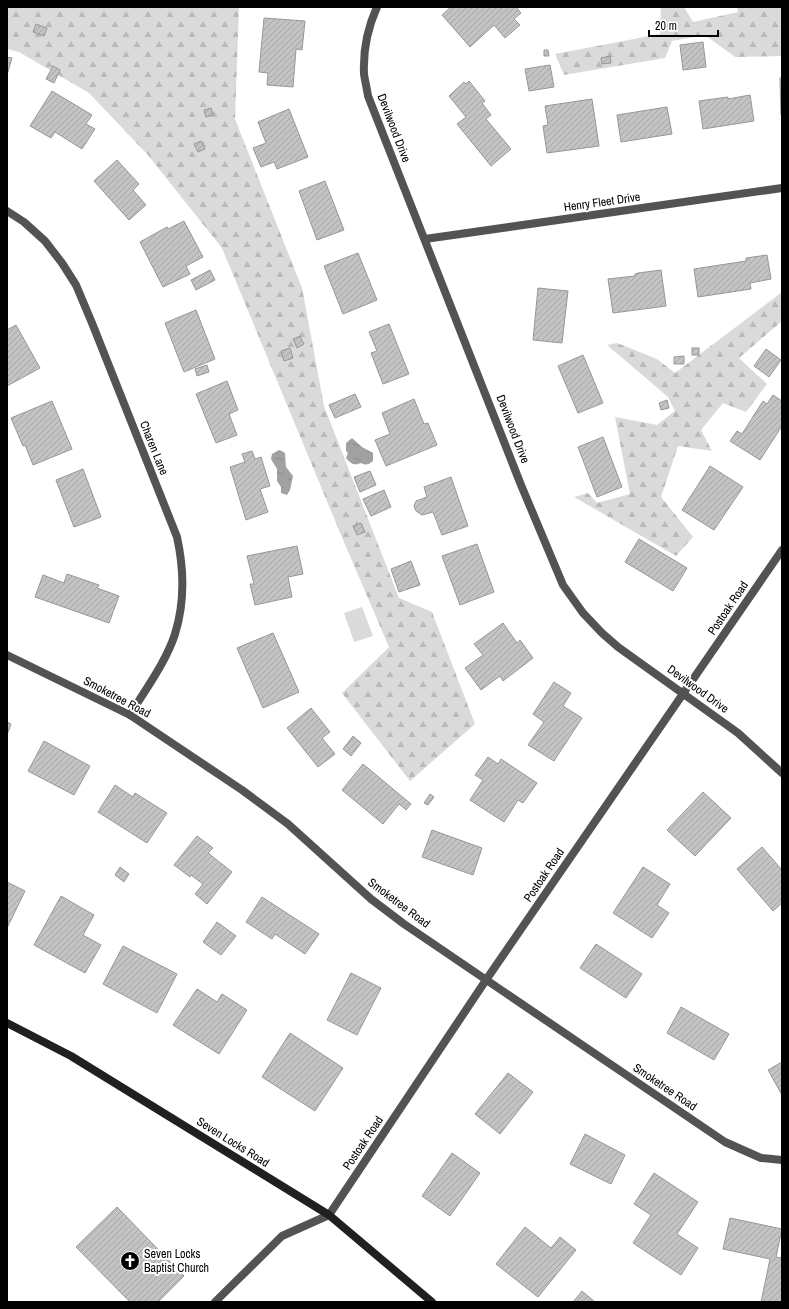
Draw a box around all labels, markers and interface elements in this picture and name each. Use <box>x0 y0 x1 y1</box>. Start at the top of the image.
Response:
scale bar <box>649 12 718 38</box>
text: 20 m <box>655 18 677 34</box>
street label: Devilwood Drive <box>374 91 414 165</box>
street label: Henry Fleet Drive <box>563 189 641 215</box>
street label: Devilwood Drive <box>493 392 533 466</box>
street label: Charen Lane <box>136 419 172 477</box>
street label: Postoak Road <box>704 578 752 638</box>
street label: Devilwood Drive <box>664 661 732 717</box>
street label: Smoketree Road <box>81 673 153 721</box>
street label: Postoak Road <box>520 845 568 905</box>
street label: Smoketree Road <box>365 874 433 932</box>
street label: Smoketree Road <box>630 1060 700 1114</box>
street label: Seven Locks Road <box>194 1113 272 1171</box>
street label: Postoak Road <box>339 1113 387 1173</box>
place label: Seven Locks Baptist Church <box>144 1246 209 1276</box>
church icon: Seven Locks Baptist Church <box>119 1250 141 1272</box>

